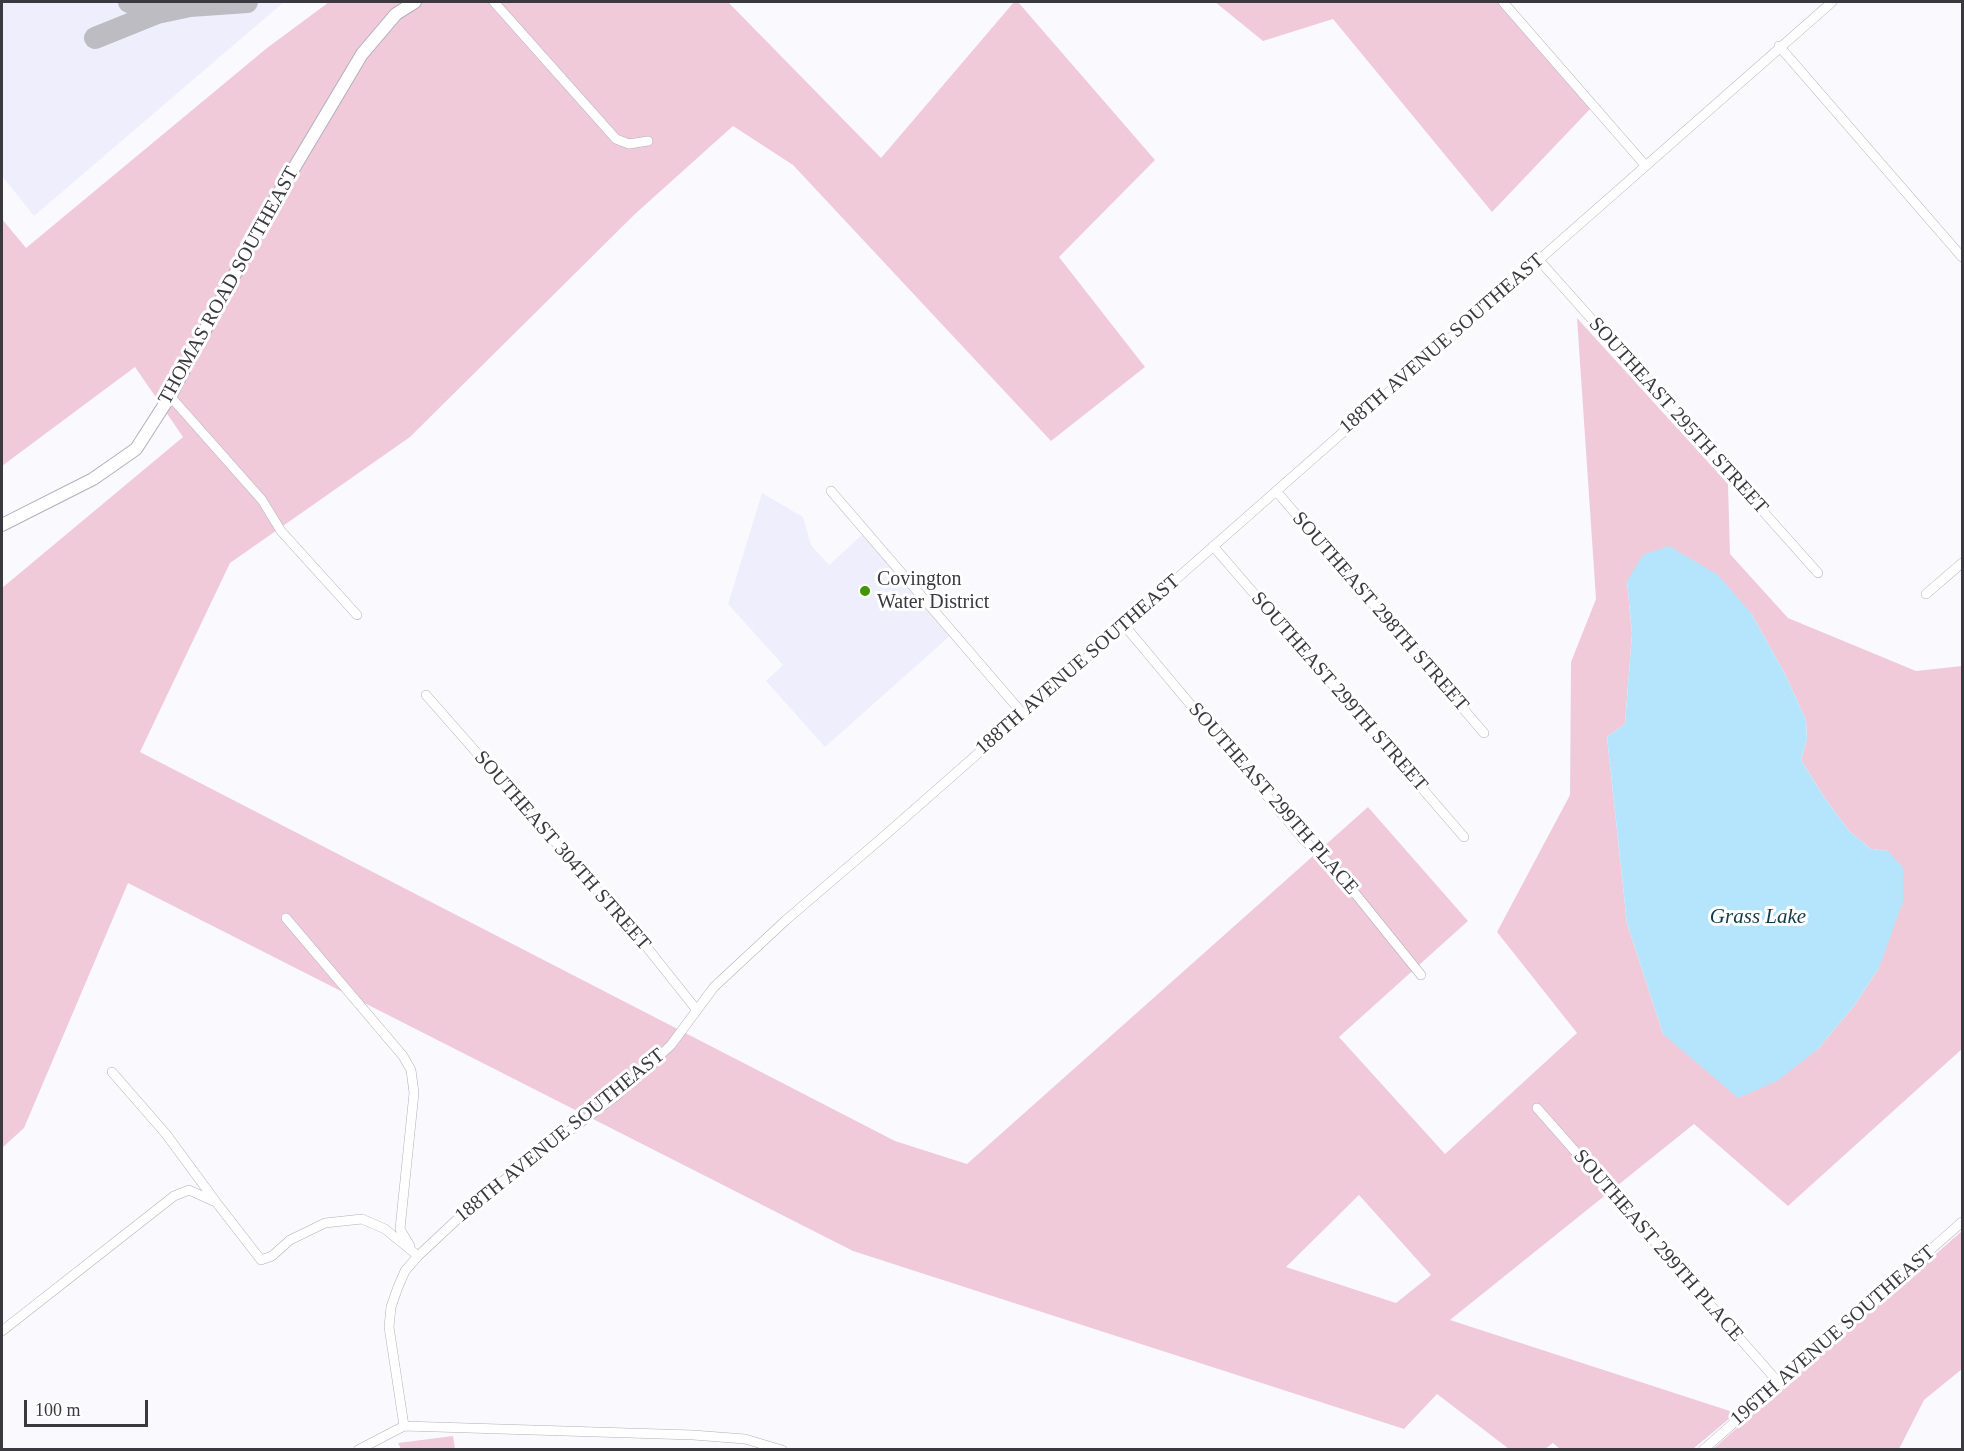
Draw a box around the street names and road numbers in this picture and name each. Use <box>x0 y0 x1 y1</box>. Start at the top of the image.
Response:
street label: THOMAS ROAD SOUTHEAST <box>154 163 304 409</box>
street label: 188TH AVENUE SOUTHEAST <box>1335 249 1549 439</box>
street label: SOUTHEAST 295TH STREET <box>1583 313 1773 519</box>
street label: SOUTHEAST 298TH STREET <box>1287 507 1473 717</box>
street label: 188TH AVENUE SOUTHEAST <box>971 570 1185 760</box>
street label: SOUTHEAST 299TH STREET <box>1246 587 1432 797</box>
street label: SOUTHEAST 299TH PLACE <box>1183 698 1363 900</box>
street label: SOUTHEAST 304TH STREET <box>469 746 655 956</box>
street label: 188TH AVENUE SOUTHEAST <box>450 1044 670 1228</box>
street label: SOUTHEAST 299TH PLACE <box>1568 1145 1748 1347</box>
street label: 196TH AVENUE SOUTHEAST <box>1726 1241 1940 1431</box>

